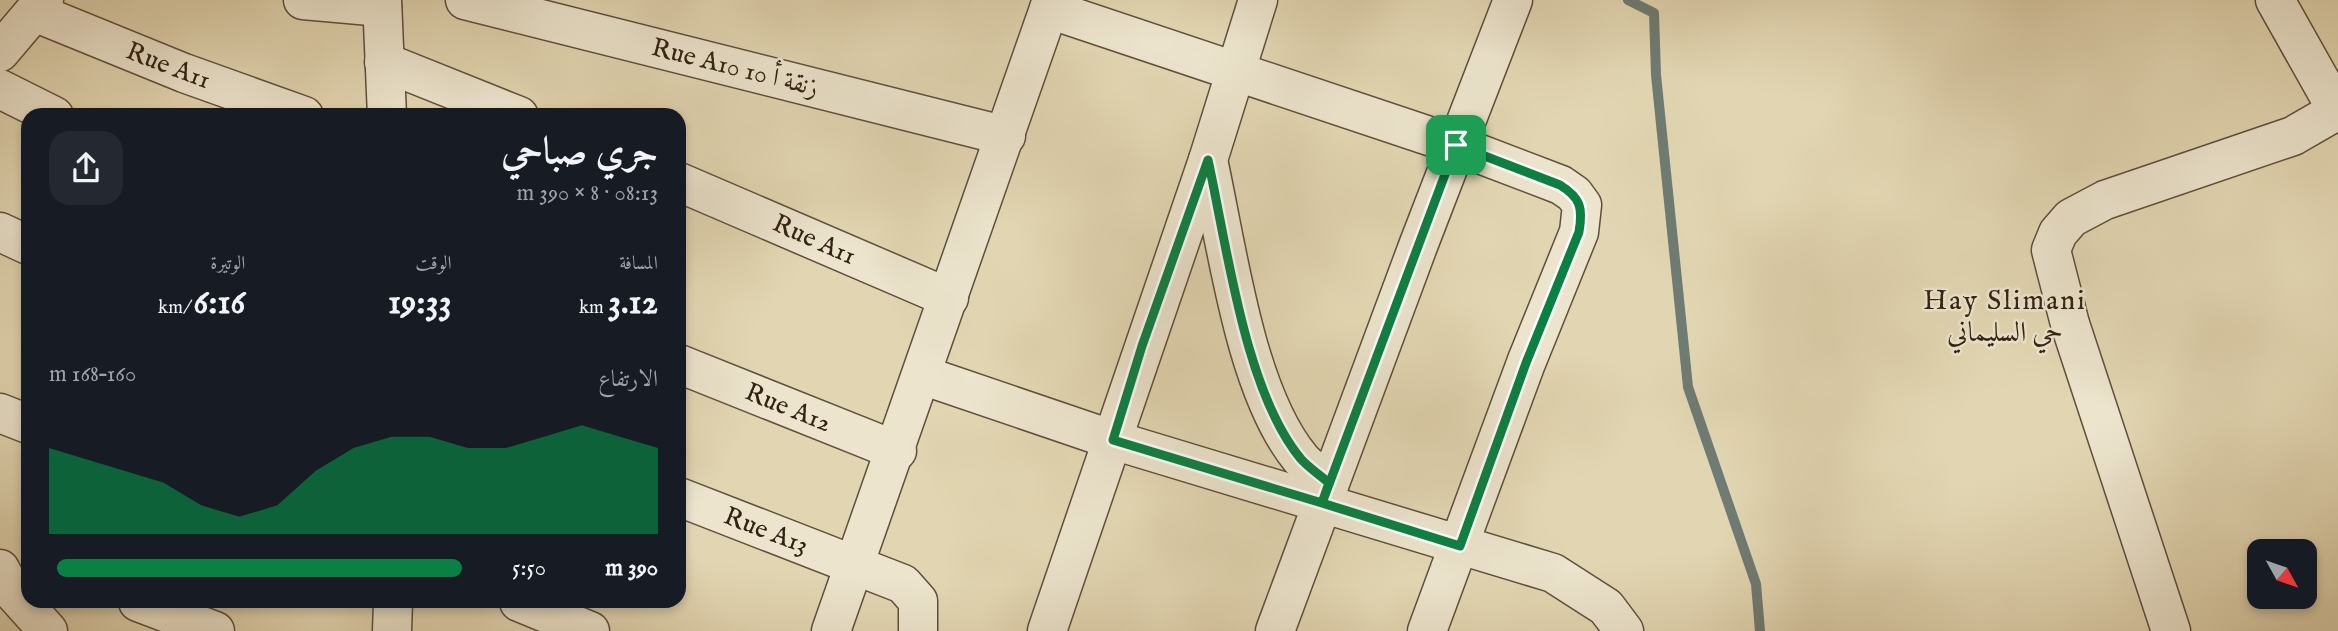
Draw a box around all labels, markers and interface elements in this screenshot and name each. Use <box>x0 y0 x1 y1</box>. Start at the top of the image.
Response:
street label: Rue A10 زنقة أ 10 <box>648 29 822 105</box>
street label: Rue A11 <box>121 35 215 97</box>
pin <box>1426 115 1486 175</box>
icon: arrive <box>1437 126 1475 164</box>
text: جري صباحي <box>501 129 658 177</box>
button: share <box>49 131 123 205</box>
text: 08:13 · 8 × 390 m <box>517 179 658 208</box>
street label: Rue A11 <box>767 207 861 273</box>
text: الوتيرة <box>210 252 245 276</box>
text: الوقت <box>415 252 452 276</box>
text: المسافة <box>619 252 658 276</box>
text: 6:16 <box>194 281 245 326</box>
text: 19:33 <box>388 281 452 326</box>
text: 3.12 <box>608 281 658 326</box>
district label: Hay Slimani حي السليماني <box>1923 284 2087 354</box>
text: /km <box>158 296 194 320</box>
text: km <box>579 296 608 320</box>
text: 160–168 m <box>49 360 136 389</box>
text: الارتفاع <box>598 365 658 394</box>
street label: Rue A12 <box>740 376 836 440</box>
street label: Rue A13 <box>719 500 813 562</box>
north arrow <box>2247 539 2317 609</box>
map controls <box>2247 539 2317 609</box>
text: 5:50 <box>512 554 546 583</box>
text: 390 m <box>605 554 658 583</box>

